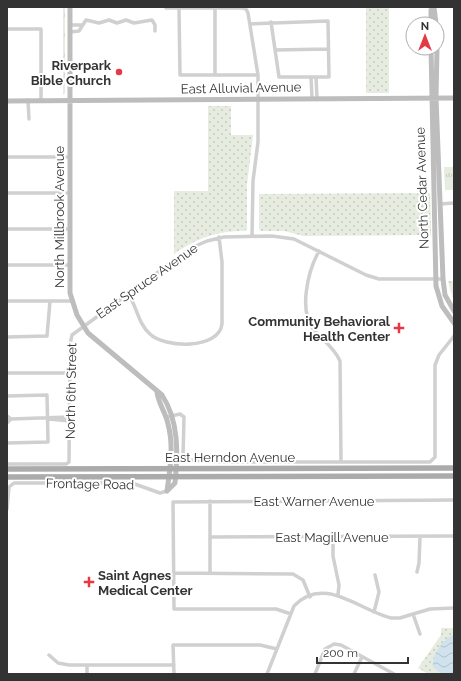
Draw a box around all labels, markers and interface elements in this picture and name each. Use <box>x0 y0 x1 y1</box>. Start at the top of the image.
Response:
north arrow <box>405 16 445 56</box>
text: N <box>421 20 429 33</box>
place label: Riverpark Bible Church <box>31 58 112 88</box>
marker: Riverpark Bible Church <box>114 67 124 77</box>
street label: East Alluvial Avenue <box>181 79 302 97</box>
street label: North Cedar Avenue <box>412 126 432 249</box>
street label: North Millbrook Avenue <box>52 146 67 288</box>
street label: East Spruce Avenue <box>93 240 201 322</box>
place label: Community Behavioral Health Center <box>248 314 391 344</box>
marker: Community Behavioral Health Center <box>393 322 405 334</box>
street label: North 6th Street <box>63 342 79 439</box>
street label: East Herndon Avenue <box>165 450 295 465</box>
street label: Frontage Road <box>46 476 134 492</box>
street label: East Warner Avenue <box>253 494 375 509</box>
street label: East Magill Avenue <box>275 530 389 545</box>
place label: Saint Agnes Medical Center <box>98 568 193 598</box>
marker: Saint Agnes Medical Center <box>83 576 95 588</box>
scale bar <box>317 639 408 665</box>
text: 200 m <box>323 646 358 660</box>

